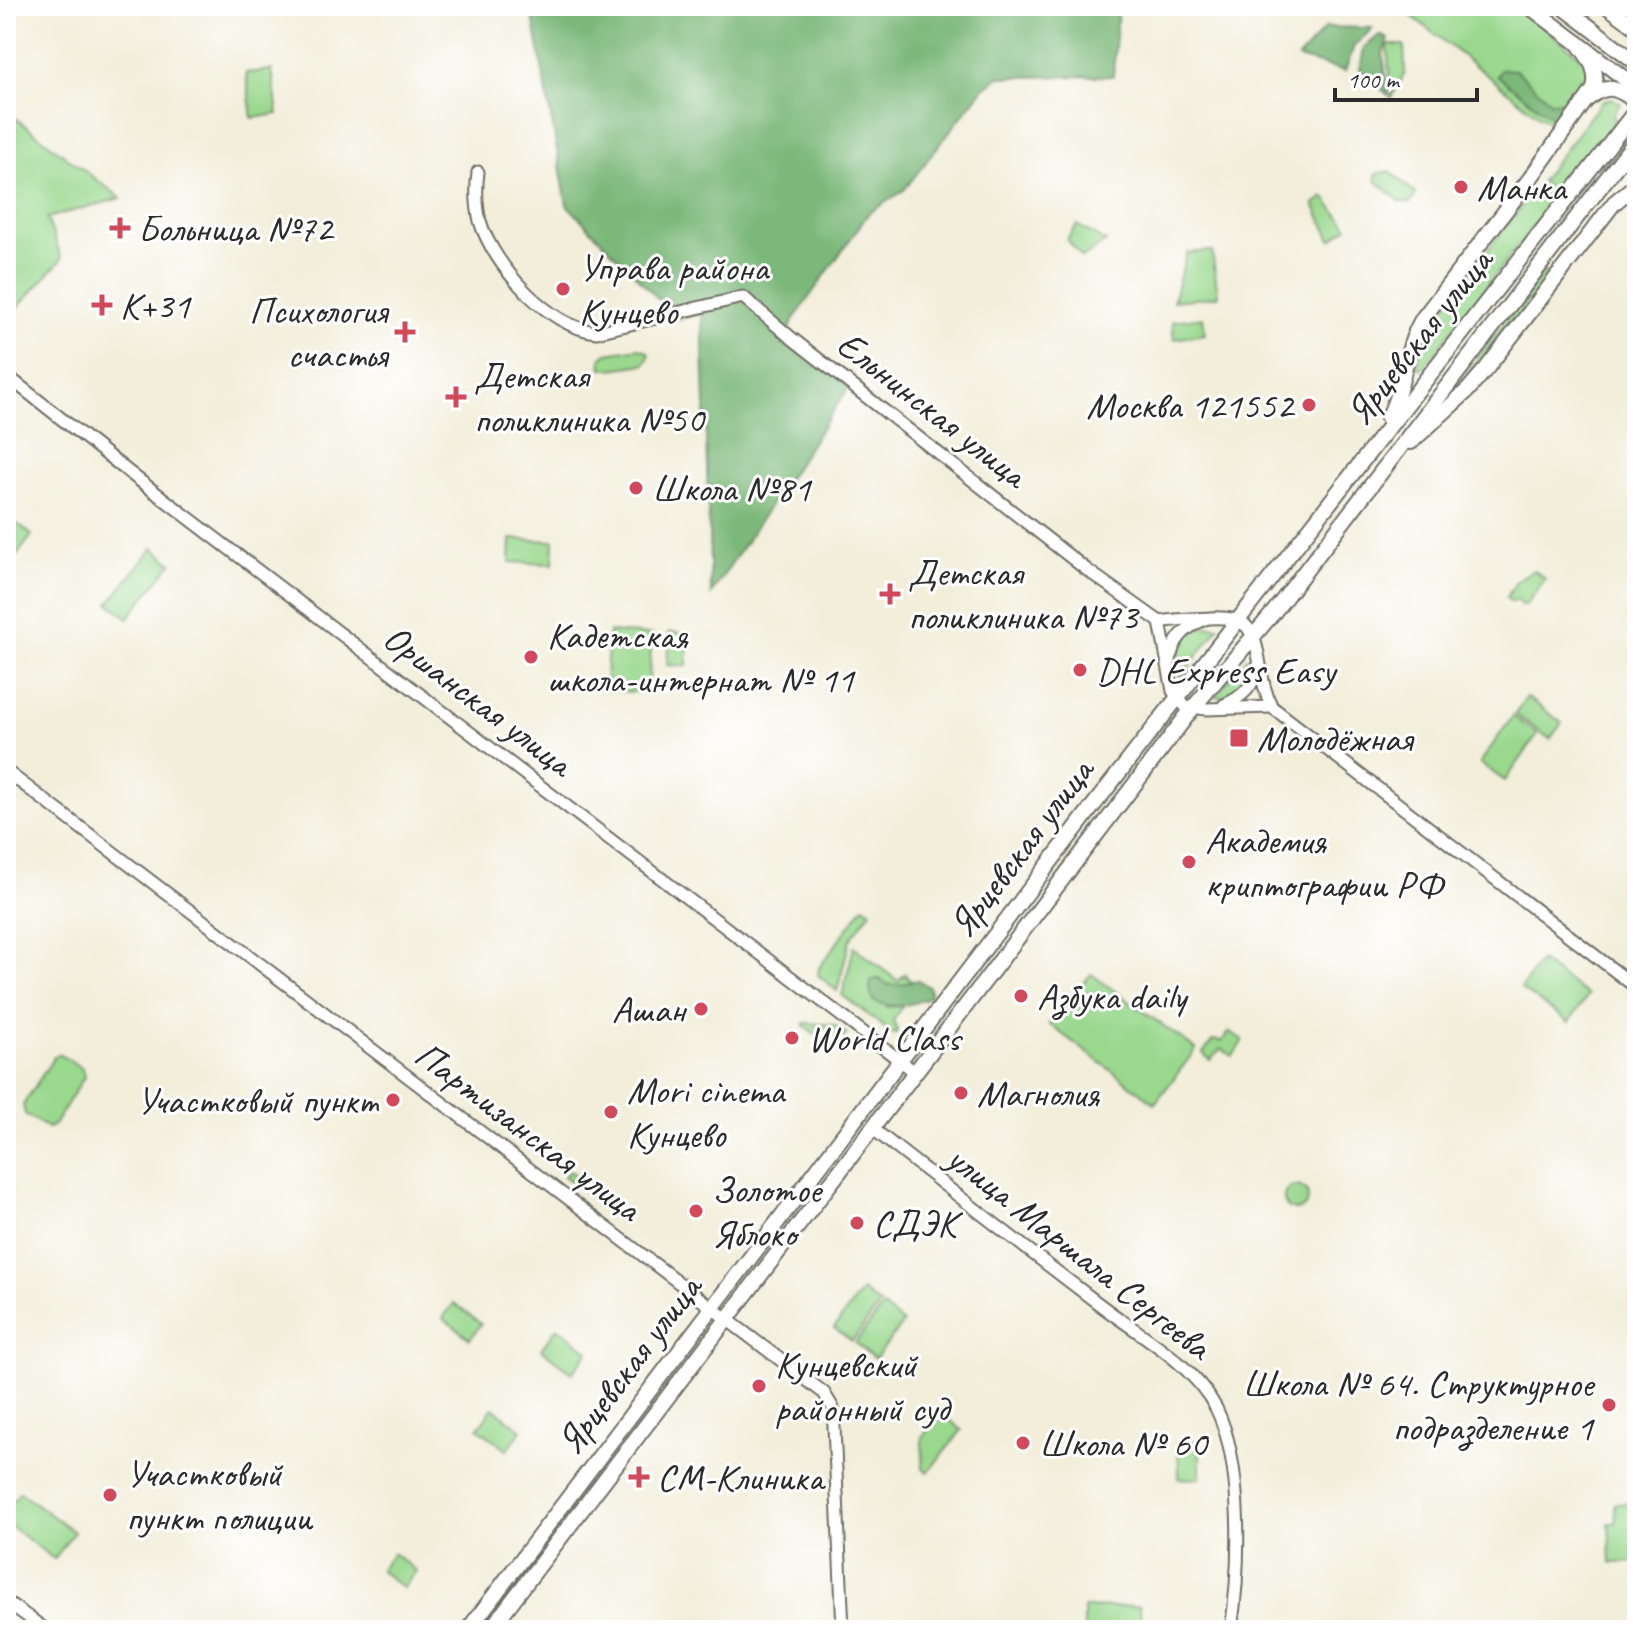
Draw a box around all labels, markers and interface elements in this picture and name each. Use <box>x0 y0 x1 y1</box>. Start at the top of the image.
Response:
scale bar <box>1335 52 1477 102</box>
text: 100 m <box>1347 65 1401 95</box>
place label: Манка <box>1477 164 1568 211</box>
marker: Манка <box>1452 178 1470 196</box>
place label: Больница №72 <box>138 205 335 252</box>
marker: Больница №72 <box>109 217 131 239</box>
street label: Ярцевская улица <box>1335 237 1505 435</box>
place label: Управа района Кунцево <box>579 244 771 335</box>
marker: Управа района Кунцево <box>554 280 572 298</box>
place label: К+31 <box>120 282 192 329</box>
place label: Психология счастья <box>249 287 390 378</box>
marker: К+31 <box>91 294 113 316</box>
street label: Ельнинская улица <box>828 320 1039 500</box>
marker: Психология счастья <box>394 321 416 343</box>
place label: Детская поликлиника №50 <box>474 352 706 443</box>
place label: Москва 121552 <box>1086 382 1296 429</box>
marker: Детская поликлиника №50 <box>445 386 467 408</box>
marker: Москва 121552 <box>1300 396 1318 414</box>
place label: Школа №81 <box>652 465 813 512</box>
marker: Школа №81 <box>627 479 645 497</box>
place label: Детская поликлиника №73 <box>908 549 1140 640</box>
marker: Детская поликлиника №73 <box>879 583 901 605</box>
place label: Кадетская школа-интернат № 11 <box>547 612 856 703</box>
street label: Оршанская улица <box>374 614 584 788</box>
place label: DHL Express Easy <box>1096 647 1338 694</box>
marker: Кадетская школа-интернат № 11 <box>522 648 540 666</box>
marker: DHL Express Easy <box>1071 661 1089 679</box>
place label: Молодёжная <box>1257 715 1415 762</box>
marker: Молодёжная <box>1228 727 1250 749</box>
street label: Ярцевская улица <box>939 747 1105 947</box>
place label: Академия криптографии РФ <box>1205 817 1447 908</box>
marker: Академия криптографии РФ <box>1180 853 1198 871</box>
place label: Азбука daily <box>1037 973 1189 1020</box>
place label: Ашан <box>612 986 688 1033</box>
marker: Азбука daily <box>1012 987 1030 1005</box>
marker: Ашан <box>692 1000 710 1018</box>
place label: World Class <box>808 1015 963 1062</box>
marker: World Class <box>783 1029 801 1047</box>
street label: Партизанская улица <box>406 1031 653 1233</box>
place label: Mori cinema Кунцево <box>627 1067 787 1158</box>
place label: Магнолия <box>977 1070 1100 1117</box>
place label: Участковый пункт <box>137 1077 380 1124</box>
marker: Магнолия <box>952 1084 970 1102</box>
marker: Участковый пункт <box>384 1091 402 1109</box>
marker: Mori cinema Кунцево <box>602 1103 620 1121</box>
street label: улица Маршала Сергеева <box>936 1133 1222 1371</box>
place label: Золотое Яблоко <box>712 1166 824 1257</box>
place label: СДЭК <box>873 1200 963 1247</box>
marker: Золотое Яблоко <box>687 1202 705 1220</box>
marker: СДЭК <box>848 1214 866 1232</box>
street label: Ярцевская улица <box>547 1264 713 1464</box>
place label: Кунцевский районный суд <box>775 1341 953 1432</box>
place label: Школа № 64. Структурное подразделение 1 <box>1243 1360 1596 1451</box>
marker: Кунцевский районный суд <box>750 1377 768 1395</box>
marker: Школа № 64. Структурное подразделение 1 <box>1600 1396 1618 1414</box>
place label: Школа № 60 <box>1039 1420 1210 1467</box>
marker: Школа № 60 <box>1014 1434 1032 1452</box>
place label: Участковый пункт полиции <box>126 1450 314 1541</box>
place label: СМ-Клиника <box>657 1454 826 1501</box>
marker: СМ-Клиника <box>628 1466 650 1488</box>
marker: Участковый пункт полиции <box>101 1486 119 1504</box>

